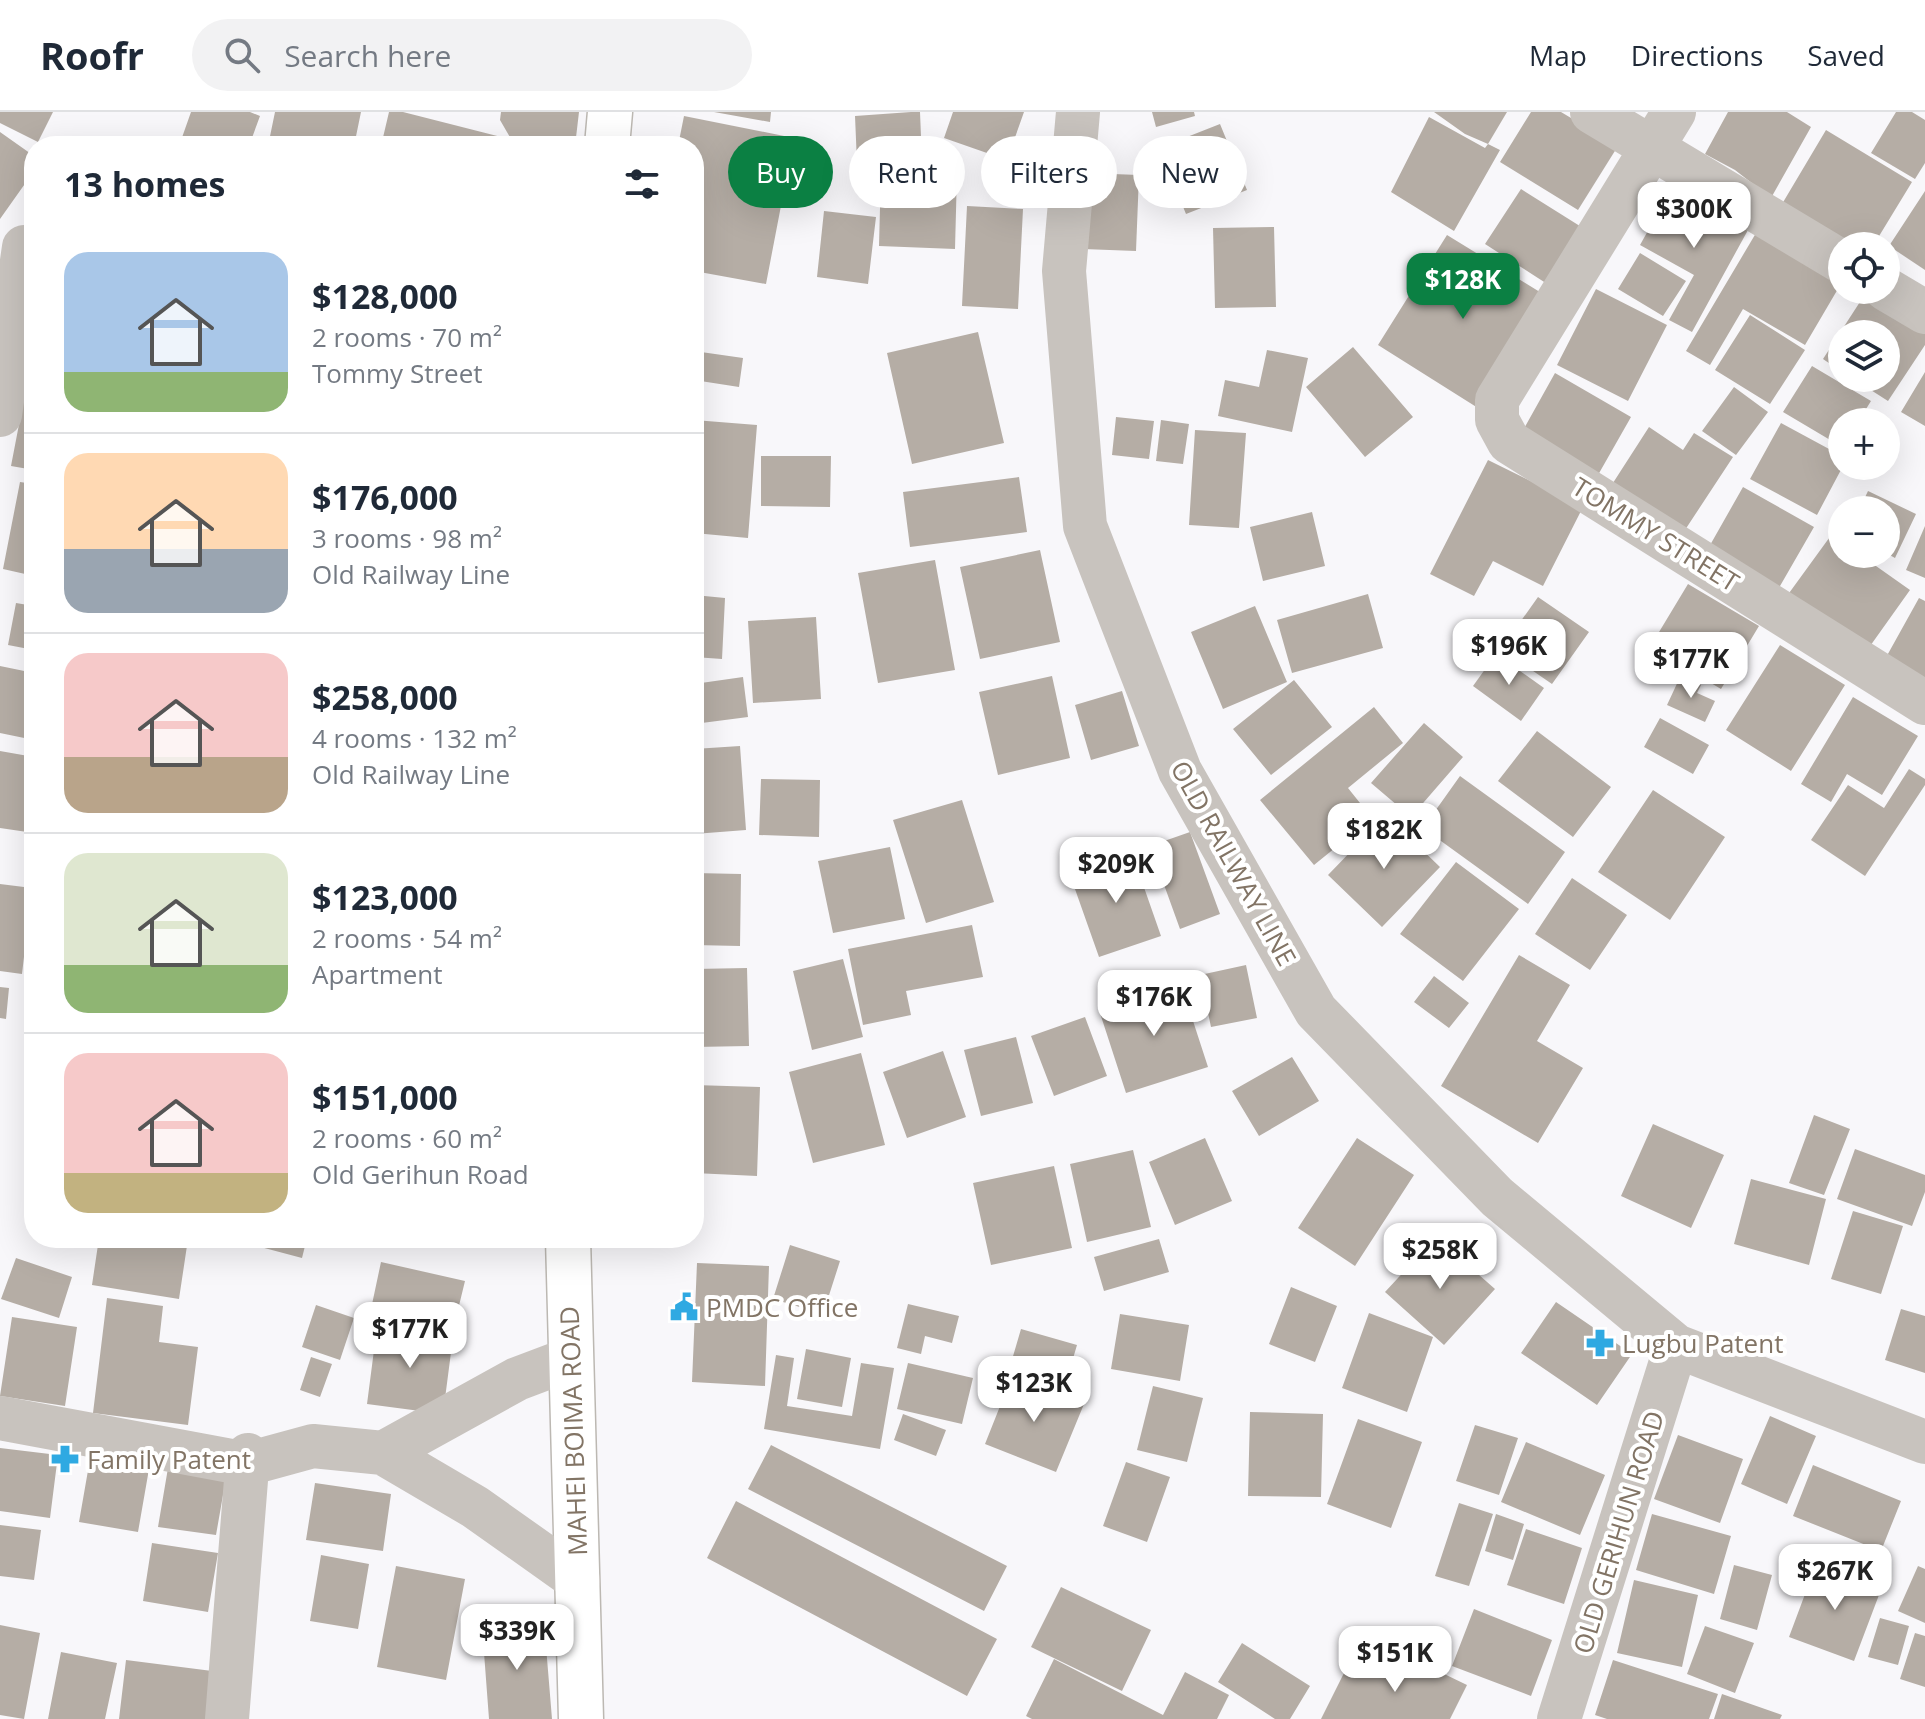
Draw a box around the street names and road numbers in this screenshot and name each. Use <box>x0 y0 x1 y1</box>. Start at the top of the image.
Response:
street label: TOMMY STREET <box>1566 468 1747 600</box>
street label: OLD RAILWAY LINE <box>1163 754 1305 972</box>
street label: MAHEI BOIMA ROAD <box>551 1305 595 1557</box>
street label: OLD GERIHUN ROAD <box>1564 1406 1672 1658</box>

